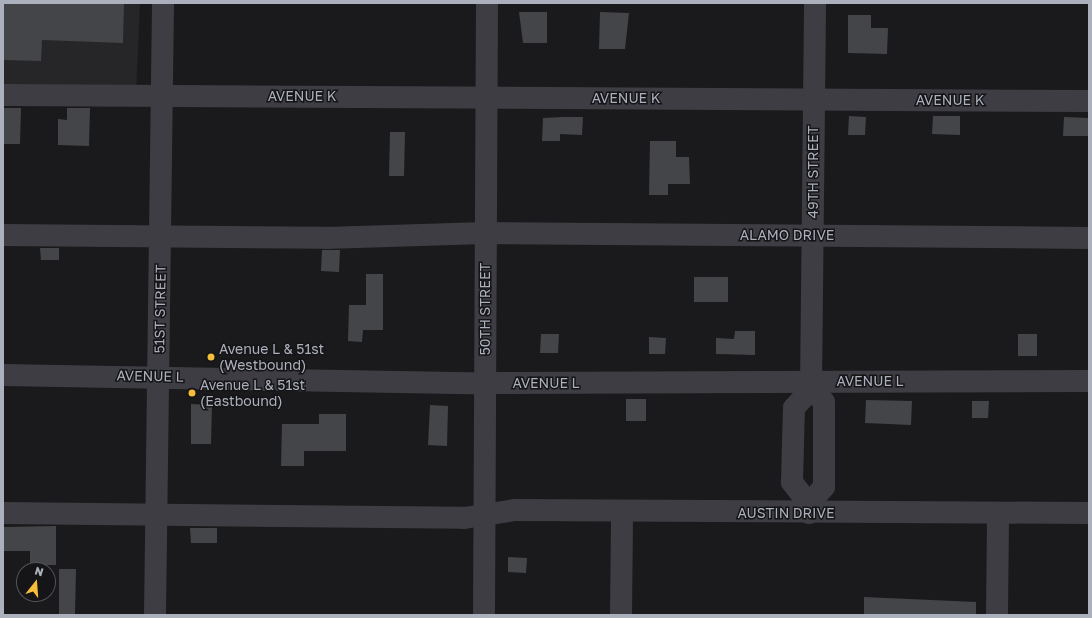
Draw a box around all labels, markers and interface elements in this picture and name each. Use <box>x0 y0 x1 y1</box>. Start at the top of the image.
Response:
street label: AVENUE K <box>268 88 336 104</box>
street label: AVENUE K <box>592 90 660 106</box>
street label: AVENUE K <box>916 92 984 108</box>
street label: 49TH STREET <box>805 126 821 218</box>
street label: ALAMO DRIVE <box>740 227 834 243</box>
street label: 50TH STREET <box>477 263 493 355</box>
street label: 51ST STREET <box>151 264 169 354</box>
place label: Avenue L & 51st (Westbound) <box>219 341 324 374</box>
marker: Avenue L & 51st (Westbound) <box>206 352 216 362</box>
street label: AVENUE L <box>116 367 184 385</box>
street label: AVENUE L <box>837 373 903 389</box>
street label: AVENUE L <box>513 375 579 391</box>
place label: Avenue L & 51st (Eastbound) <box>200 377 305 410</box>
marker: Avenue L & 51st (Eastbound) <box>187 388 197 398</box>
street label: AUSTIN DRIVE <box>738 505 834 521</box>
north arrow <box>16 562 56 602</box>
text: N <box>33 564 45 578</box>

